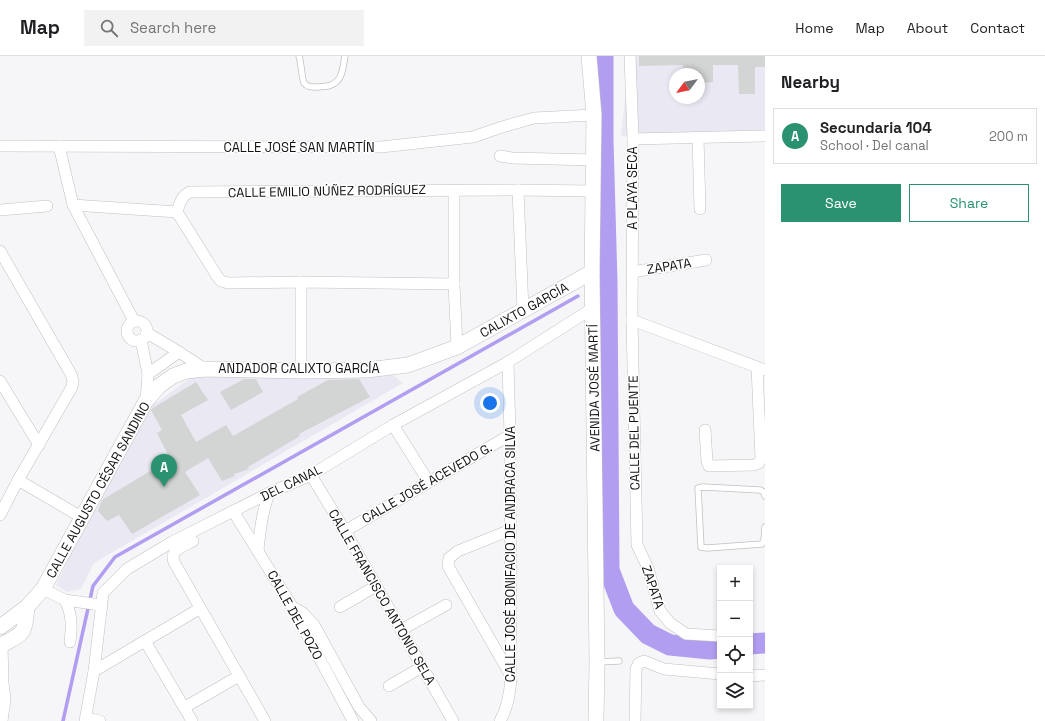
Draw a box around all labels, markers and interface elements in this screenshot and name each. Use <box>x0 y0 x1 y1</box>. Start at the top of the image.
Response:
search box <box>84 10 364 46</box>
text: Map <box>20 15 60 40</box>
icon: search <box>98 17 120 39</box>
text: Search here <box>130 18 216 37</box>
text: Home <box>795 19 833 37</box>
text: Map <box>855 19 885 37</box>
text: About <box>907 19 948 37</box>
text: Contact <box>970 19 1025 37</box>
north arrow <box>669 68 705 104</box>
text: Nearby <box>781 71 840 93</box>
text: Secundaria 104 <box>820 118 932 137</box>
text: A <box>791 128 799 145</box>
text: 200 m <box>989 128 1028 145</box>
text: School · Del canal <box>820 137 929 154</box>
street label: CALLE JOSÉ SAN MARTÍN <box>223 139 375 156</box>
street label: A PLAYA SECA <box>624 146 641 230</box>
street label: CALLE EMILIO NÚÑEZ RODRÍGUEZ <box>228 181 426 201</box>
button: Save <box>781 184 901 222</box>
button: Share <box>909 184 1029 222</box>
street label: ZAPATA <box>646 254 692 278</box>
street label: CALIXTO GARCÍA <box>477 279 571 341</box>
street label: AVENIDA JOSÉ MARTÍ <box>584 324 604 452</box>
street label: ANDADOR CALIXTO GARCÍA <box>218 360 380 377</box>
street label: CALLE DEL PUENTE <box>625 375 643 491</box>
your location <box>480 393 500 413</box>
street label: CALLE AUGUSTO CÉSAR SANDINO <box>42 399 154 581</box>
street label: CALLE JOSÉ BONIFACIO DE ANDRACA SILVA <box>502 426 519 682</box>
street label: CALLE JOSÉ ACEVEDO G. <box>359 439 495 527</box>
pin: A <box>151 454 177 487</box>
street label: DEL CANAL <box>257 461 325 505</box>
street label: CALLE FRANCISCO ANTONIO SELA <box>325 506 439 688</box>
street label: ZAPATA <box>638 563 668 611</box>
map controls <box>717 565 753 709</box>
button: + <box>717 565 753 601</box>
street label: CALLE DEL POZO <box>263 567 327 663</box>
button: − <box>717 601 753 637</box>
button: locate <box>717 637 753 673</box>
button: layers <box>717 673 753 709</box>

